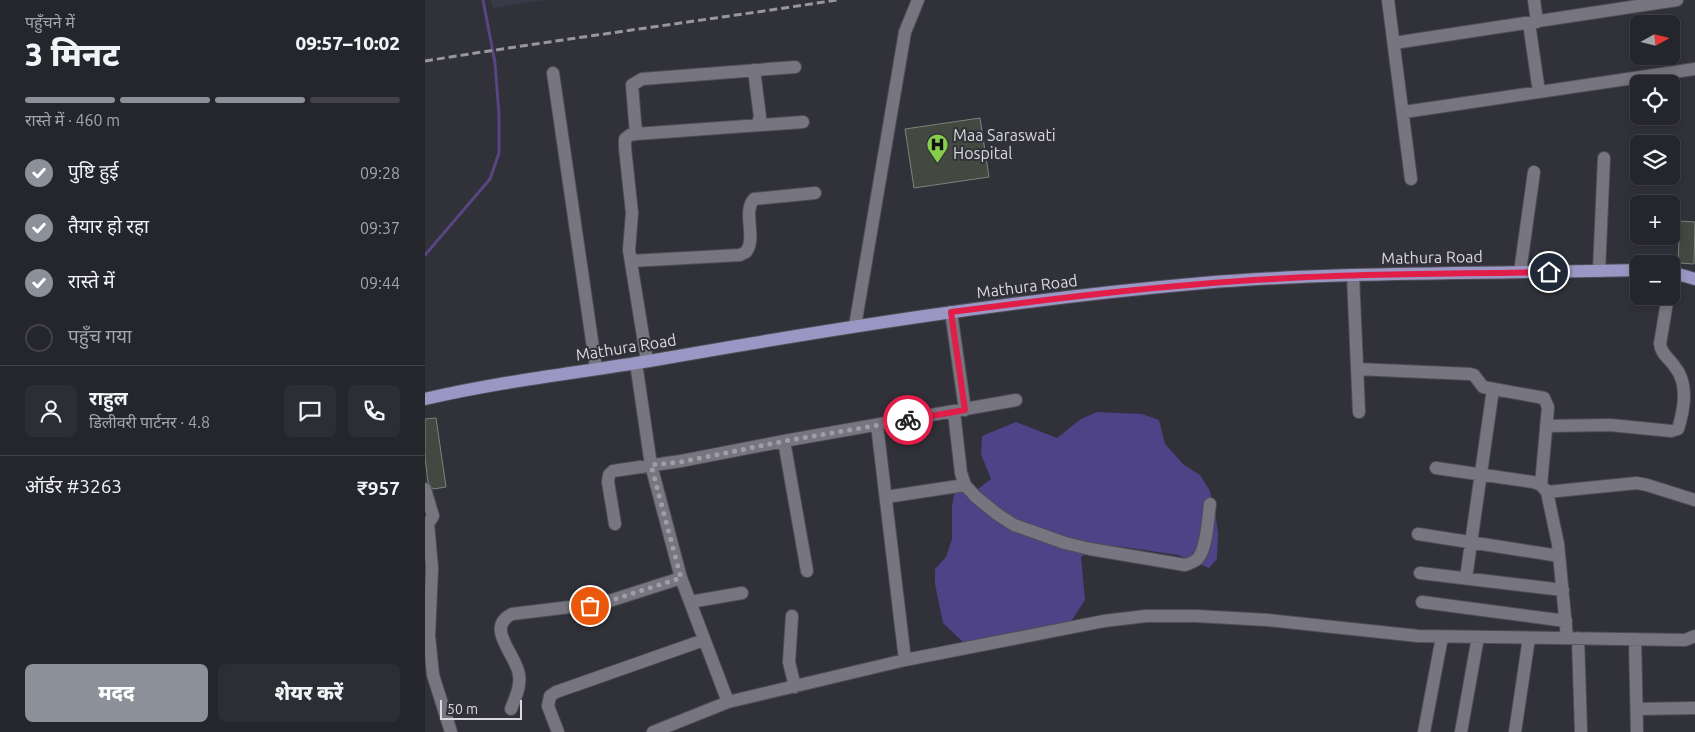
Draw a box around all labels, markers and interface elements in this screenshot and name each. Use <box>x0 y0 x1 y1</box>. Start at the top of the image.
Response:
text: पहुँचने में <box>25 13 75 31</box>
north arrow <box>1630 15 1680 65</box>
map controls <box>1630 15 1680 305</box>
text: 09:57–10:02 <box>295 32 400 54</box>
text: 3 मिनट <box>25 36 120 72</box>
button: locate <box>1630 75 1680 125</box>
text: रास्ते में · 460 m <box>25 111 120 129</box>
place label: Maa Saraswati Hospital <box>953 126 1056 162</box>
hospital icon: Maa Saraswati Hospital <box>925 132 949 163</box>
button: layers <box>1630 135 1680 185</box>
icon: check <box>25 159 53 187</box>
text: पुष्टि हुई <box>68 160 119 182</box>
text: 09:28 <box>360 164 400 182</box>
button: + <box>1630 195 1680 245</box>
icon: check <box>25 214 53 242</box>
text: तैयार हो रहा <box>68 215 149 237</box>
text: 09:37 <box>360 219 400 237</box>
street label: Mathura Road <box>1381 247 1483 267</box>
pin <box>1528 251 1570 293</box>
button: − <box>1630 255 1680 305</box>
icon: home <box>1535 258 1563 286</box>
icon: check <box>25 269 53 297</box>
text: रास्ते में <box>68 270 115 292</box>
street label: Mathura Road <box>976 271 1078 301</box>
text: 09:44 <box>360 274 400 292</box>
text: पहुँच गया <box>68 325 132 347</box>
street label: Mathura Road <box>574 330 678 364</box>
button: person <box>25 385 77 437</box>
button: chat <box>284 385 336 437</box>
button: phone <box>348 385 400 437</box>
text: राहुल <box>89 387 128 409</box>
courier <box>883 395 933 445</box>
icon: bike <box>894 406 922 434</box>
text: डिलीवरी पार्टनर · 4.8 <box>89 413 210 431</box>
text: ऑर्डर #3263 <box>25 475 122 497</box>
text: ₹957 <box>357 477 400 499</box>
pin <box>569 585 611 627</box>
icon: bag <box>576 592 604 620</box>
button: मदद <box>25 664 208 722</box>
button: शेयर करें <box>218 664 400 722</box>
scale bar <box>440 697 523 720</box>
text: 50 m <box>447 701 478 717</box>

